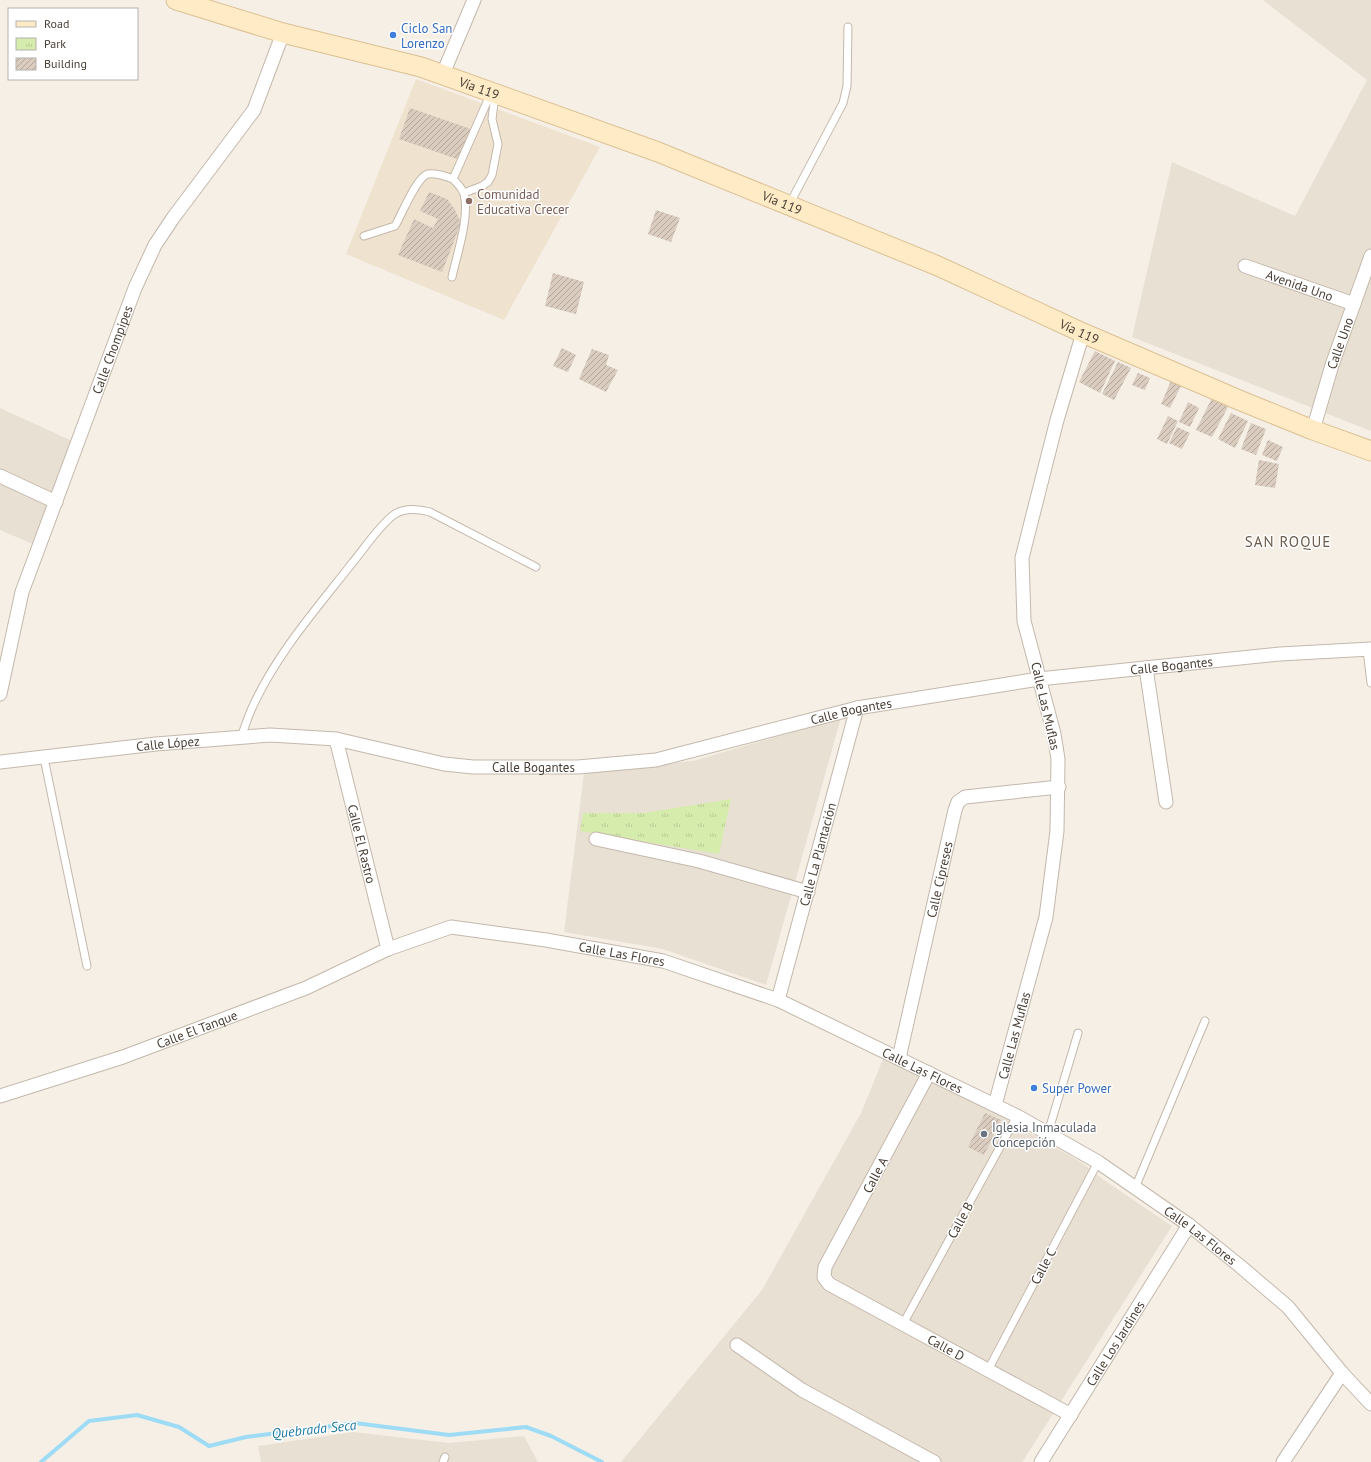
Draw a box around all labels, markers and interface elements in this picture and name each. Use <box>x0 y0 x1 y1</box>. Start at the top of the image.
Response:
legend <box>8 8 138 80</box>
text: Road <box>44 16 69 31</box>
place label: Ciclo San Lorenzo <box>401 20 452 52</box>
marker: Ciclo San Lorenzo <box>388 30 398 40</box>
text: Park <box>44 36 66 51</box>
text: Building <box>44 56 87 71</box>
street label: Vía 119 <box>456 73 501 103</box>
place label: Comunidad Educativa Crecer <box>477 186 570 218</box>
street label: Vía 119 <box>759 187 804 219</box>
marker: Comunidad Educativa Crecer <box>464 196 474 206</box>
street label: Avenida Uno <box>1264 266 1335 305</box>
street label: Calle Chompipes <box>88 303 137 396</box>
street label: Vía 119 <box>1056 315 1102 348</box>
street label: Calle Uno <box>1323 315 1357 371</box>
district label: SAN ROQUE <box>1245 532 1331 551</box>
street label: Calle Bogantes <box>1130 653 1214 678</box>
street label: Calle Las Muflas <box>1027 660 1064 752</box>
street label: Calle Bogantes <box>809 695 893 729</box>
street label: Calle López <box>135 733 201 755</box>
street label: Calle Bogantes <box>492 759 575 776</box>
street label: Calle La Plantación <box>796 801 840 908</box>
street label: Calle El Rastro <box>343 803 379 885</box>
street label: Calle Cipreses <box>923 840 957 919</box>
street label: Calle Las Flores <box>577 938 666 970</box>
street label: Calle Las Muflas <box>994 990 1034 1081</box>
street label: Calle El Tanque <box>154 1007 240 1053</box>
street label: Calle Las Flores <box>879 1044 965 1097</box>
place label: Super Power <box>1042 1080 1112 1097</box>
marker: Super Power <box>1029 1083 1039 1093</box>
place label: Iglesia Inmaculada Concepción <box>992 1119 1097 1151</box>
marker: Iglesia Inmaculada Concepción <box>979 1129 989 1139</box>
street label: Calle A <box>859 1154 892 1196</box>
street label: Calle B <box>944 1199 977 1241</box>
street label: Calle Las Flores <box>1160 1202 1240 1269</box>
street label: Calle C <box>1027 1245 1060 1287</box>
street label: Calle Los Jardines <box>1083 1298 1149 1389</box>
street label: Calle D <box>924 1331 967 1365</box>
water label: Quebrada Seca <box>271 1416 357 1442</box>

